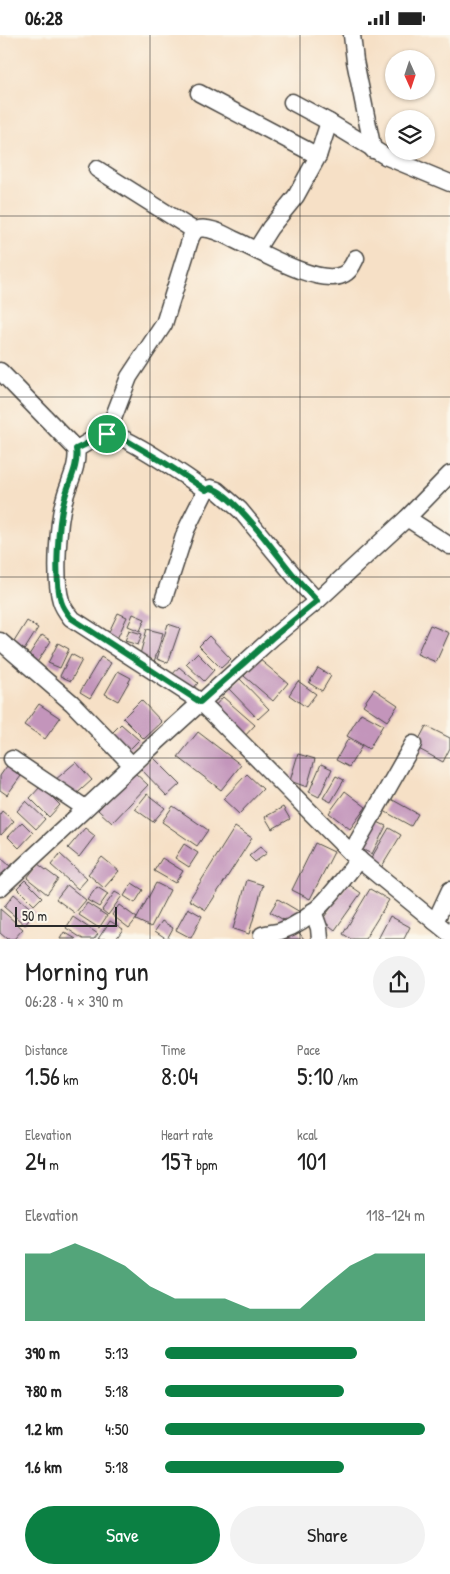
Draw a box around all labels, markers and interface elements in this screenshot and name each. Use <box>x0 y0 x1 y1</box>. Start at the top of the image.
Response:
text: 06:28 <box>25 5 63 31</box>
north arrow <box>385 50 435 100</box>
map controls <box>385 50 435 160</box>
button: layers <box>385 110 435 160</box>
pin <box>86 413 128 455</box>
icon: arrive <box>93 420 121 448</box>
scale bar <box>15 904 118 927</box>
text: 50 m <box>22 906 47 925</box>
text: Morning run <box>25 952 149 990</box>
button: share <box>373 956 425 1008</box>
text: 06:28 · 4 × 390 m <box>25 990 123 1012</box>
text: Distance <box>25 1040 68 1059</box>
text: Time <box>161 1040 186 1059</box>
text: Pace <box>297 1040 320 1059</box>
text: 1.56 <box>25 1059 60 1093</box>
text: 8:04 <box>161 1059 198 1093</box>
text: 5:10 <box>297 1059 334 1093</box>
text: km <box>60 1070 79 1089</box>
text: /km <box>334 1070 358 1089</box>
text: Elevation <box>25 1125 72 1144</box>
text: Heart rate <box>161 1125 213 1144</box>
text: kcal <box>297 1125 317 1144</box>
text: 24 <box>25 1144 46 1178</box>
text: 157 <box>161 1144 193 1178</box>
text: 101 <box>297 1144 326 1178</box>
text: m <box>46 1155 59 1174</box>
text: bpm <box>193 1155 218 1174</box>
text: Elevation <box>25 1204 78 1226</box>
text: 118–124 m <box>366 1204 425 1226</box>
text: 390 m <box>25 1342 60 1364</box>
text: 5:13 <box>105 1342 128 1364</box>
text: 780 m <box>25 1380 62 1402</box>
text: 5:18 <box>105 1380 128 1402</box>
text: 1.2 km <box>25 1418 63 1440</box>
text: 4:50 <box>105 1418 129 1440</box>
text: 1.6 km <box>25 1456 62 1478</box>
text: 5:18 <box>105 1456 128 1478</box>
button: Save <box>25 1506 220 1564</box>
button: Share <box>230 1506 425 1564</box>

